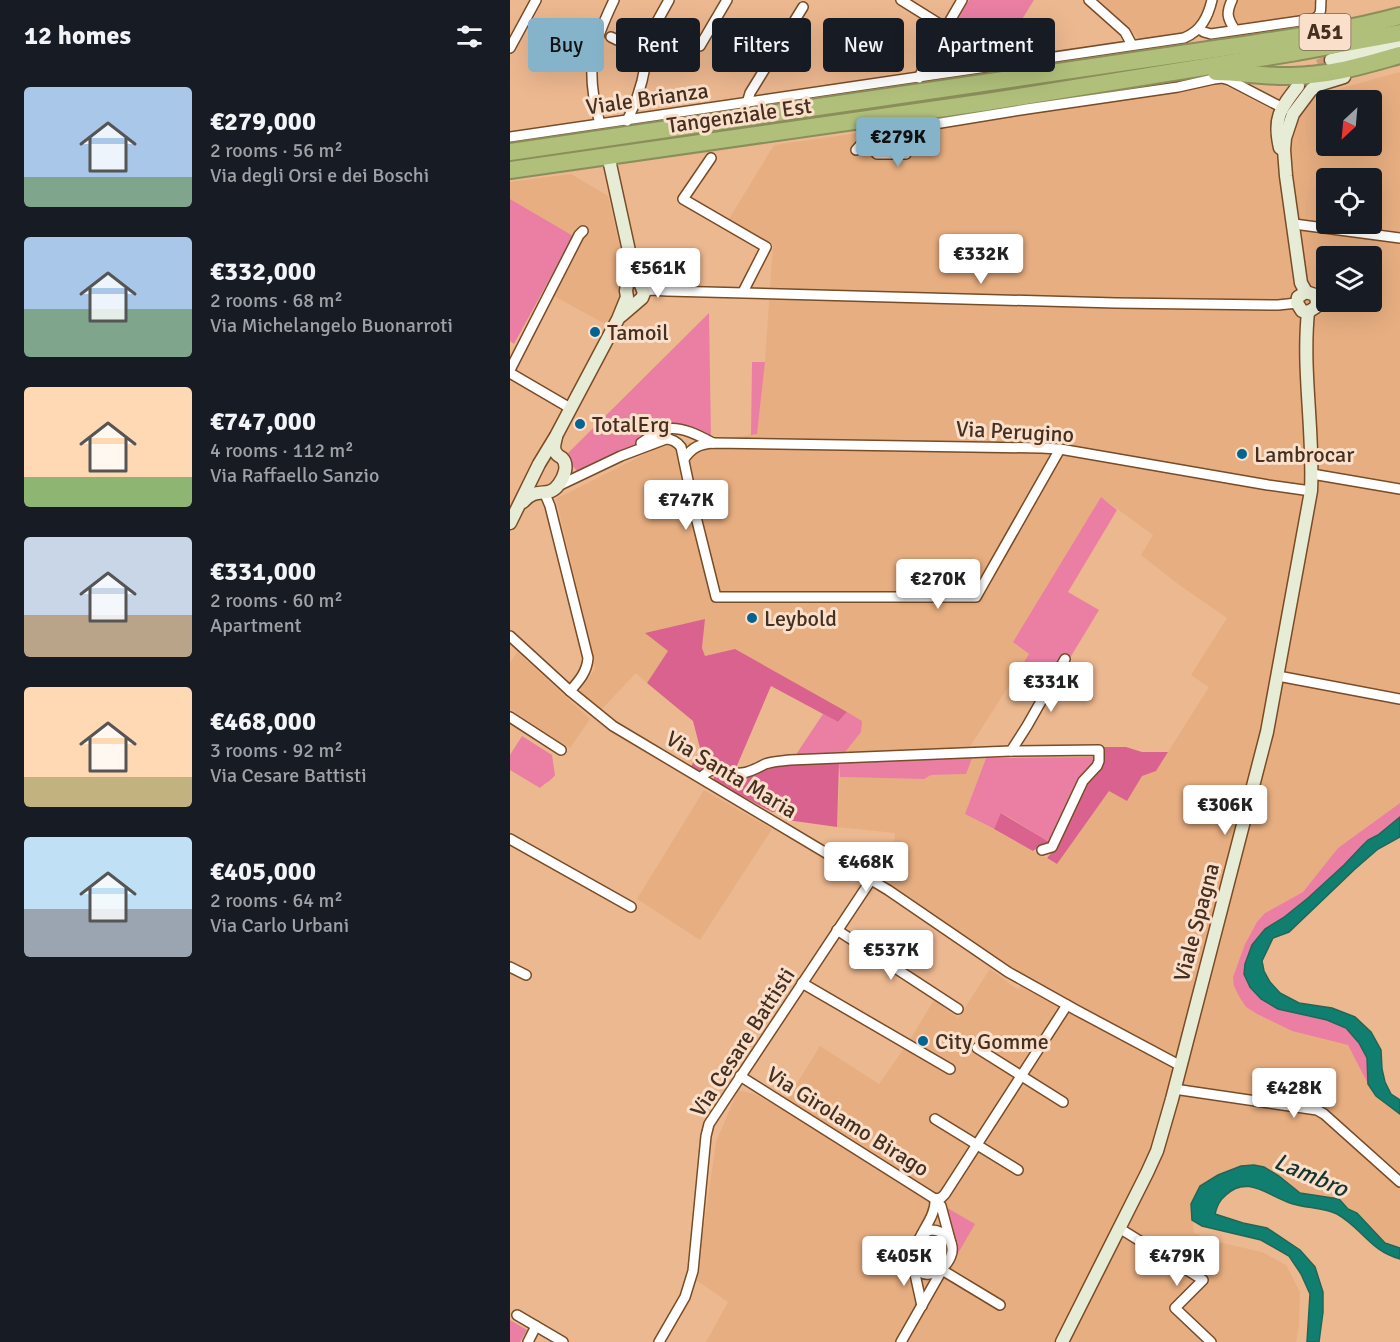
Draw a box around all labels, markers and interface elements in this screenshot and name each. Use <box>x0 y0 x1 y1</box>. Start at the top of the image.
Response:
road number: A51 <box>1300 14 1350 50</box>
chip: Buy <box>528 18 604 72</box>
chip: Rent <box>616 18 700 72</box>
chip: Filters <box>712 18 811 72</box>
chip: New <box>823 18 904 72</box>
chip: Apartment <box>916 18 1055 72</box>
text: 12 homes <box>24 20 131 52</box>
icon: filters <box>453 20 486 53</box>
street label: Viale Brianza <box>584 77 710 120</box>
north arrow <box>1316 90 1382 156</box>
map controls <box>1316 90 1382 312</box>
street label: Tangenziale Est <box>665 92 813 139</box>
text: €279,000 <box>210 106 316 138</box>
icon: home <box>72 111 144 183</box>
pin: €279K <box>856 117 940 168</box>
text: €279K <box>870 124 926 149</box>
text: 2 rooms · 56 m² <box>210 138 343 163</box>
text: Via degli Orsi e dei Boschi <box>210 163 429 188</box>
button: locate <box>1316 168 1382 234</box>
pin: €332K <box>939 234 1023 285</box>
text: €332K <box>953 241 1009 266</box>
button: layers <box>1316 246 1382 312</box>
pin: €561K <box>616 248 700 299</box>
text: €561K <box>630 255 686 280</box>
text: €332,000 <box>210 256 316 288</box>
icon: home <box>72 261 144 333</box>
text: 2 rooms · 68 m² <box>210 288 343 313</box>
text: Via Michelangelo Buonarroti <box>210 313 453 338</box>
place label: Tamoil <box>607 319 669 346</box>
marker: Tamoil <box>588 325 602 339</box>
text: €747,000 <box>210 406 316 438</box>
icon: home <box>72 411 144 483</box>
place label: TotalErg <box>592 411 670 438</box>
street label: Via Perugino <box>955 415 1075 448</box>
marker: TotalErg <box>573 417 587 431</box>
text: 4 rooms · 112 m² <box>210 438 354 463</box>
place label: Lambrocar <box>1254 441 1354 468</box>
marker: Lambrocar <box>1235 447 1249 461</box>
text: Via Raffaello Sanzio <box>210 463 379 488</box>
pin: €747K <box>644 480 728 531</box>
text: €747K <box>658 487 714 512</box>
text: €331,000 <box>210 556 316 588</box>
pin: €270K <box>896 559 980 610</box>
icon: home <box>72 561 144 633</box>
text: €270K <box>910 566 966 591</box>
text: 2 rooms · 60 m² <box>210 588 343 613</box>
place label: Leybold <box>764 605 837 632</box>
marker: Leybold <box>745 611 759 625</box>
text: Apartment <box>210 613 302 638</box>
pin: €331K <box>1009 662 1093 713</box>
text: €331K <box>1023 669 1079 694</box>
text: €468,000 <box>210 706 316 738</box>
icon: home <box>72 711 144 783</box>
street label: Via Santa Maria <box>661 725 802 824</box>
text: 3 rooms · 92 m² <box>210 738 343 763</box>
text: Via Cesare Battisti <box>210 763 367 788</box>
pin: €306K <box>1183 785 1267 836</box>
text: €306K <box>1197 792 1253 817</box>
pin: €468K <box>824 842 908 893</box>
text: €468K <box>838 849 894 874</box>
text: €405,000 <box>210 856 316 888</box>
street label: Viale Spagna <box>1168 860 1225 984</box>
icon: home <box>72 861 144 933</box>
text: 2 rooms · 64 m² <box>210 888 343 913</box>
text: Via Carlo Urbani <box>210 913 349 938</box>
pin: €537K <box>849 930 933 981</box>
text: €537K <box>863 937 919 962</box>
street label: Via Cesare Battisti <box>684 963 801 1122</box>
place label: City Gomme <box>935 1028 1049 1055</box>
marker: City Gomme <box>916 1034 930 1048</box>
street label: Via Girolamo Birago <box>761 1061 934 1182</box>
pin: €428K <box>1252 1068 1336 1119</box>
text: €428K <box>1266 1075 1322 1100</box>
water label: Lambro <box>1270 1146 1354 1204</box>
pin: €405K <box>862 1236 946 1287</box>
pin: €479K <box>1135 1236 1219 1287</box>
text: €405K <box>876 1243 932 1268</box>
text: €479K <box>1149 1243 1205 1268</box>

